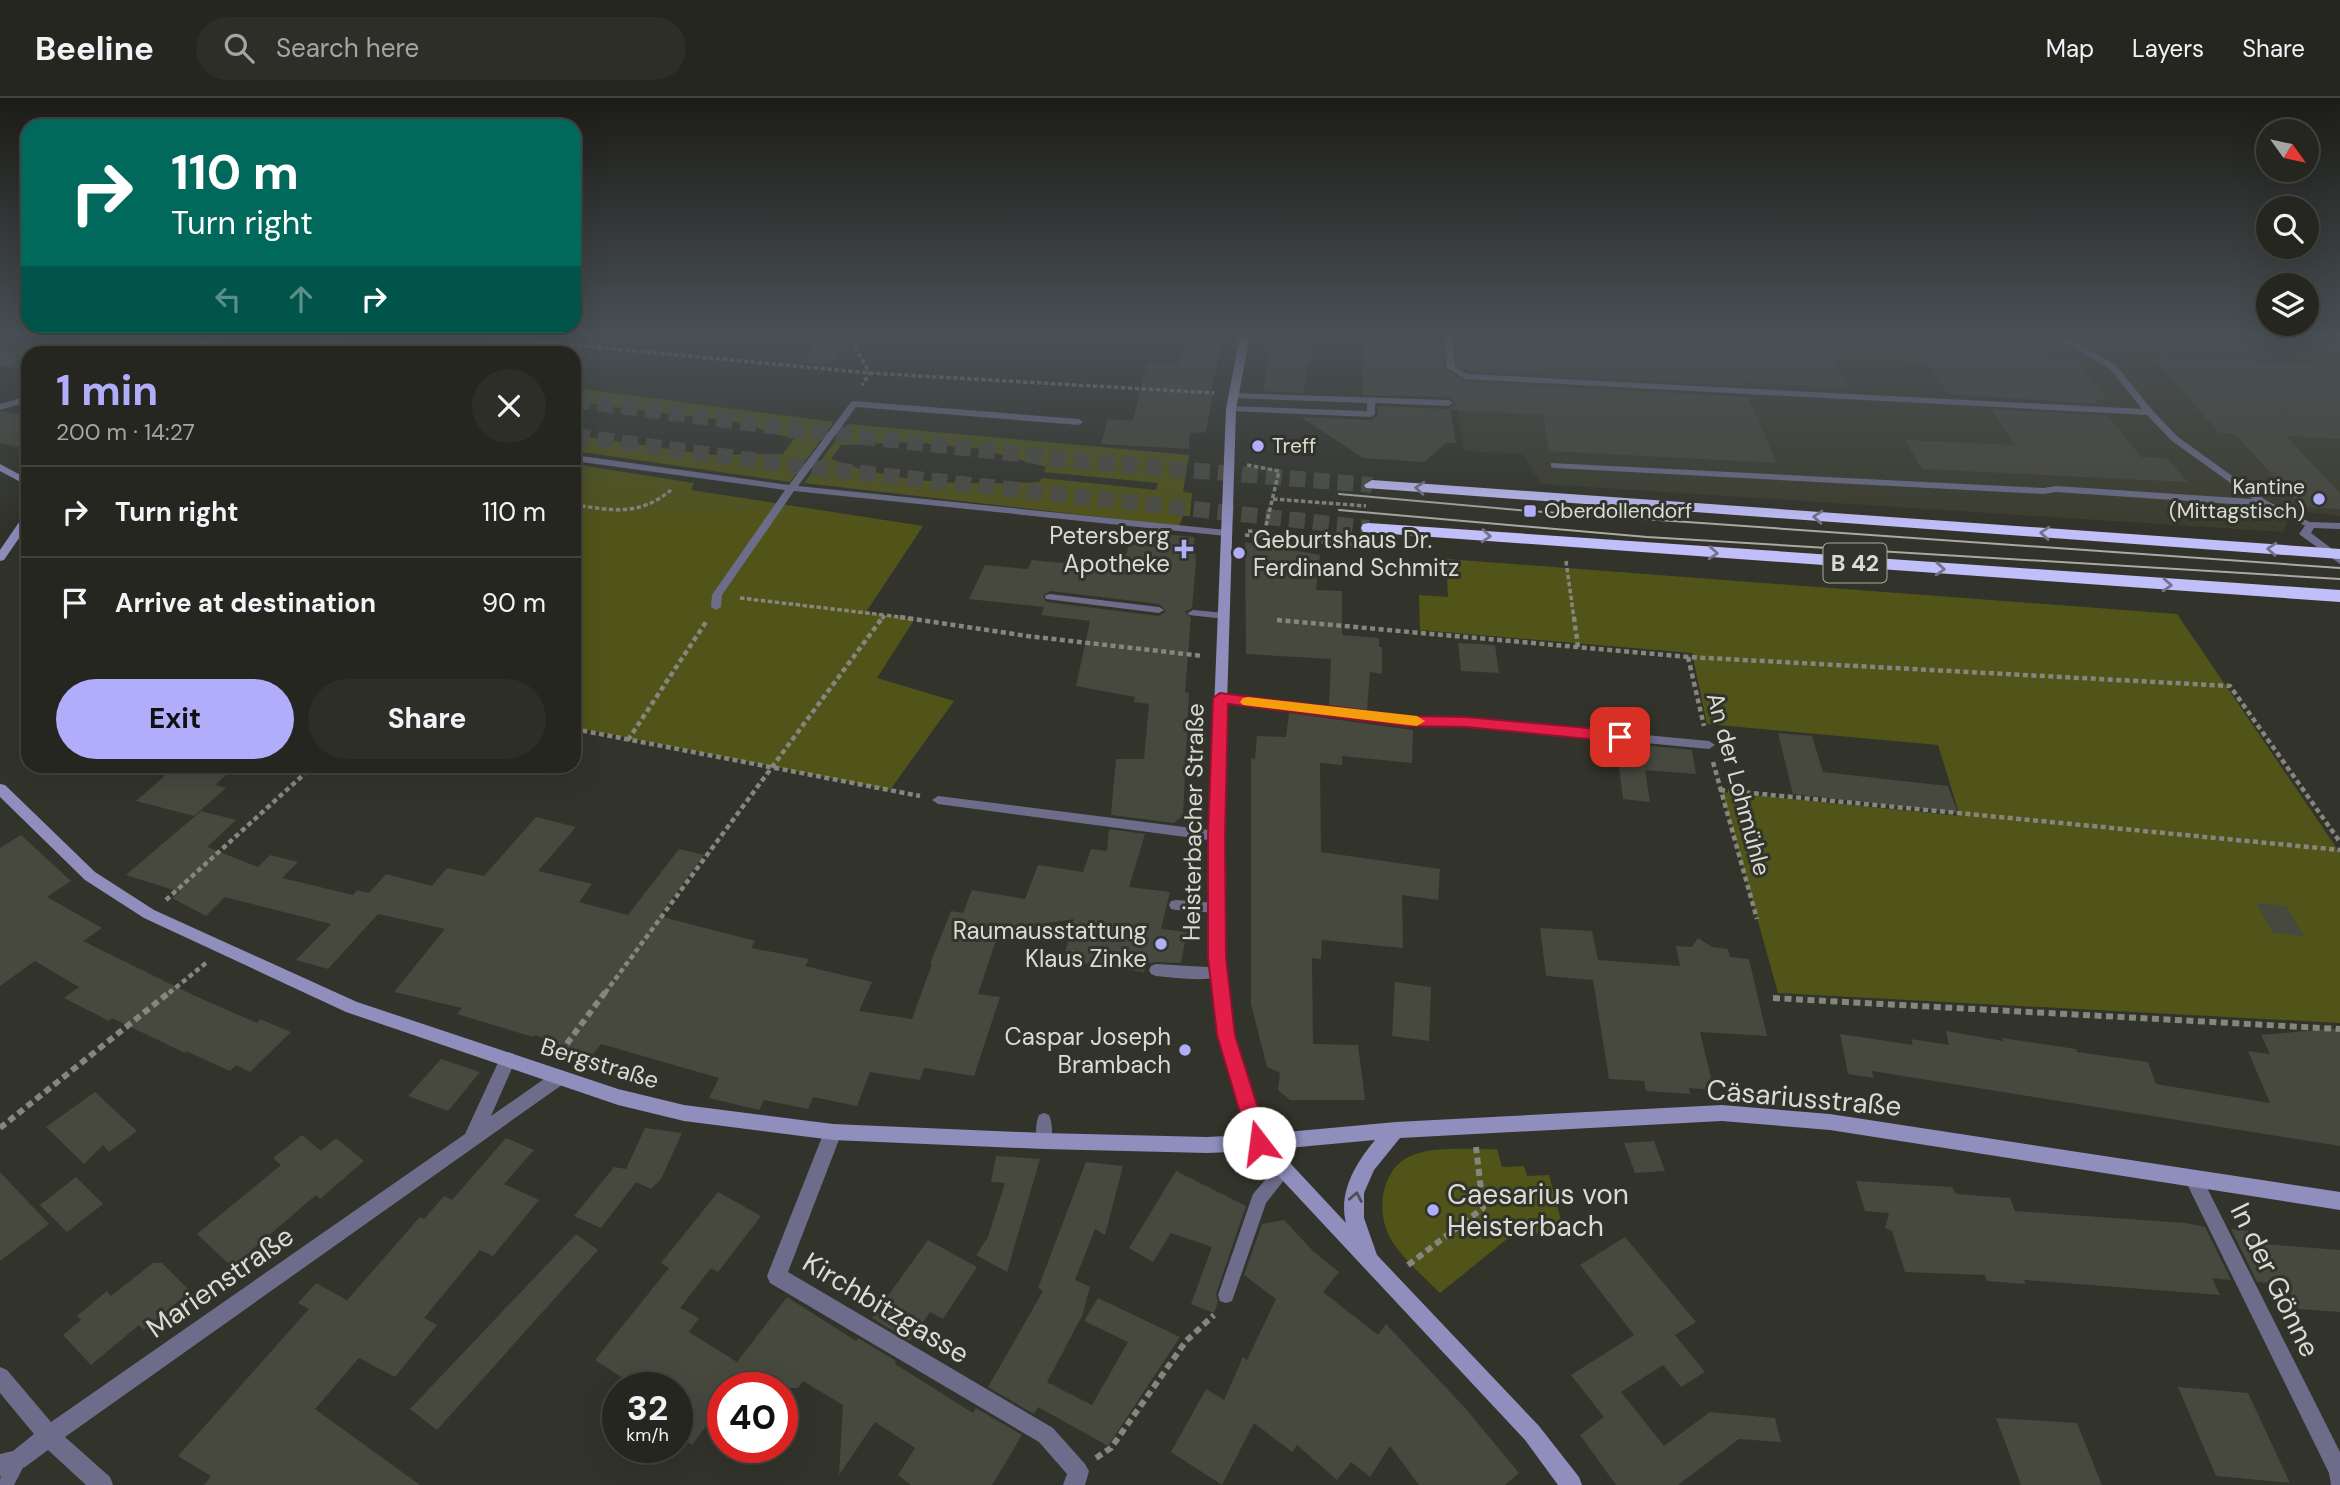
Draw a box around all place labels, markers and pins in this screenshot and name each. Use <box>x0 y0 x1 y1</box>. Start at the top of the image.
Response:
place label: Treff <box>1272 432 1316 460</box>
marker: Treff <box>1250 438 1266 454</box>
place label: Kantine (Mittagstisch) <box>2169 473 2305 525</box>
marker: Kantine (Mittagstisch) <box>2311 491 2327 507</box>
place label: Oberdollendorf <box>1544 497 1692 525</box>
marker: Oberdollendorf <box>1522 503 1538 519</box>
place label: Petersberg Apotheke <box>1049 520 1170 579</box>
place label: Geburtshaus Dr. Ferdinand Schmitz <box>1253 524 1459 583</box>
marker: Petersberg Apotheke <box>1176 541 1192 557</box>
marker: Geburtshaus Dr. Ferdinand Schmitz <box>1231 545 1247 561</box>
pin <box>1590 707 1650 767</box>
place label: Raumausstattung Klaus Zinke <box>953 915 1147 974</box>
marker: Raumausstattung Klaus Zinke <box>1153 936 1169 952</box>
place label: Caspar Joseph Brambach <box>1005 1021 1171 1080</box>
marker: Caspar Joseph Brambach <box>1177 1042 1193 1058</box>
place label: Caesarius von Heisterbach <box>1447 1176 1629 1245</box>
marker: Caesarius von Heisterbach <box>1425 1202 1441 1218</box>

